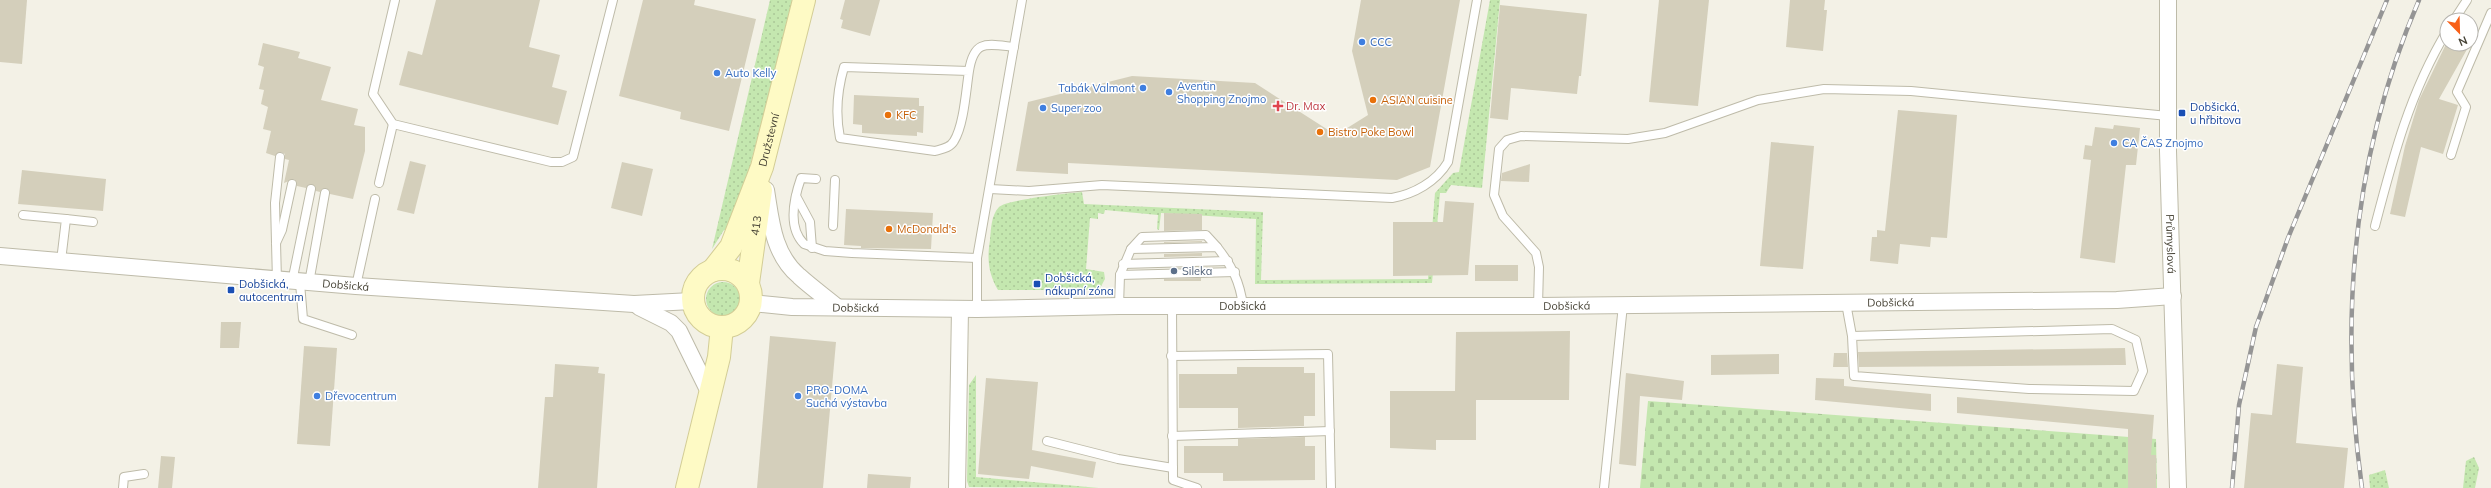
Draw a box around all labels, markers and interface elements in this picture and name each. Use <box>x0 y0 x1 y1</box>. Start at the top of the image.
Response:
north arrow <box>2439 12 2479 52</box>
text: N <box>2456 33 2469 49</box>
place label: CCC <box>1370 35 1392 49</box>
marker: CCC <box>1357 37 1367 47</box>
place label: Auto Kelly <box>725 66 776 80</box>
marker: Auto Kelly <box>712 68 722 78</box>
place label: Aventin Shopping Znojmo <box>1177 79 1266 106</box>
place label: Tabák Valmont <box>1058 81 1135 95</box>
marker: Tabák Valmont <box>1138 83 1148 93</box>
marker: Aventin Shopping Znojmo <box>1164 87 1174 97</box>
place label: ASIAN cuisine <box>1381 93 1453 107</box>
marker: ASIAN cuisine <box>1368 95 1378 105</box>
place label: Dr. Max <box>1286 99 1325 113</box>
place label: Dobšická, u hřbitova <box>2190 100 2241 127</box>
place label: Super zoo <box>1051 101 1102 115</box>
marker: Dr. Max <box>1273 101 1283 111</box>
marker: Super zoo <box>1038 103 1048 113</box>
place label: KFC <box>896 108 917 122</box>
marker: Dobšická, u hřbitova <box>2177 108 2187 118</box>
street label: Družstevní <box>755 110 783 168</box>
marker: KFC <box>883 110 893 120</box>
place label: Bistro Poke Bowl <box>1328 125 1414 139</box>
marker: Bistro Poke Bowl <box>1315 127 1325 137</box>
place label: CA ČAS Znojmo <box>2122 136 2203 150</box>
marker: CA ČAS Znojmo <box>2109 138 2119 148</box>
street label: Průmyslová <box>2163 214 2179 274</box>
street label: 413 <box>748 215 764 236</box>
place label: McDonald's <box>897 222 957 236</box>
marker: McDonald's <box>884 224 894 234</box>
place label: Sileka <box>1182 264 1212 278</box>
marker: Sileka <box>1169 266 1179 276</box>
place label: Dobšická, nákupní zóna <box>1045 271 1114 298</box>
street label: Dobšická <box>322 276 370 294</box>
place label: Dobšická, autocentrum <box>239 277 304 304</box>
marker: Dobšická, nákupní zóna <box>1032 279 1042 289</box>
marker: Dobšická, autocentrum <box>226 285 236 295</box>
street label: Dobšická <box>1867 295 1914 310</box>
street label: Dobšická <box>1543 298 1590 313</box>
street label: Dobšická <box>1219 299 1266 313</box>
street label: Dobšická <box>832 300 879 315</box>
place label: PRO-DOMA Suchá výstavba <box>806 383 887 410</box>
place label: Dřevocentrum <box>325 389 397 403</box>
marker: Dřevocentrum <box>312 391 322 401</box>
marker: PRO-DOMA Suchá výstavba <box>793 391 803 401</box>

